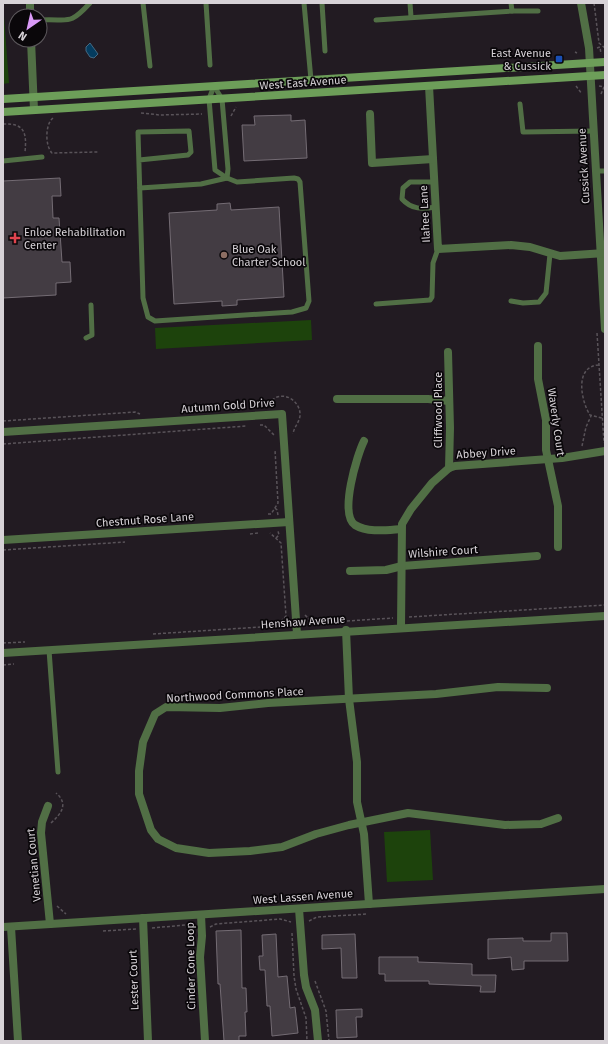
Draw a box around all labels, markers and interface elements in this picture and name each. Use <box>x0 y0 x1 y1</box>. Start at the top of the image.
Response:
north arrow <box>8 8 48 48</box>
text: N <box>16 28 29 43</box>
place label: East Avenue & Cussick <box>491 47 551 73</box>
marker: East Avenue & Cussick <box>554 54 564 64</box>
street label: West East Avenue <box>259 73 347 93</box>
street label: Cussick Avenue <box>576 128 592 204</box>
street label: Ilahee Lane <box>417 185 433 243</box>
place label: Enloe Rehabilitation Center <box>24 226 125 252</box>
marker: Enloe Rehabilitation Center <box>9 232 21 244</box>
place label: Blue Oak Charter School <box>232 243 305 269</box>
marker: Blue Oak Charter School <box>219 250 229 260</box>
street label: Cliffwood Place <box>432 372 445 448</box>
street label: Waverly Court <box>545 387 567 457</box>
street label: Autumn Gold Drive <box>181 396 275 416</box>
street label: Abbey Drive <box>456 444 516 462</box>
street label: Chestnut Rose Lane <box>96 510 194 530</box>
street label: Wilshire Court <box>408 543 478 561</box>
street label: Henshaw Avenue <box>260 613 346 631</box>
street label: Northwood Commons Place <box>166 685 304 705</box>
street label: Venetian Court <box>24 828 44 902</box>
street label: West Lassen Avenue <box>253 887 353 907</box>
street label: Cinder Cone Loop <box>184 922 198 1010</box>
street label: Lester Court <box>126 950 142 1010</box>

